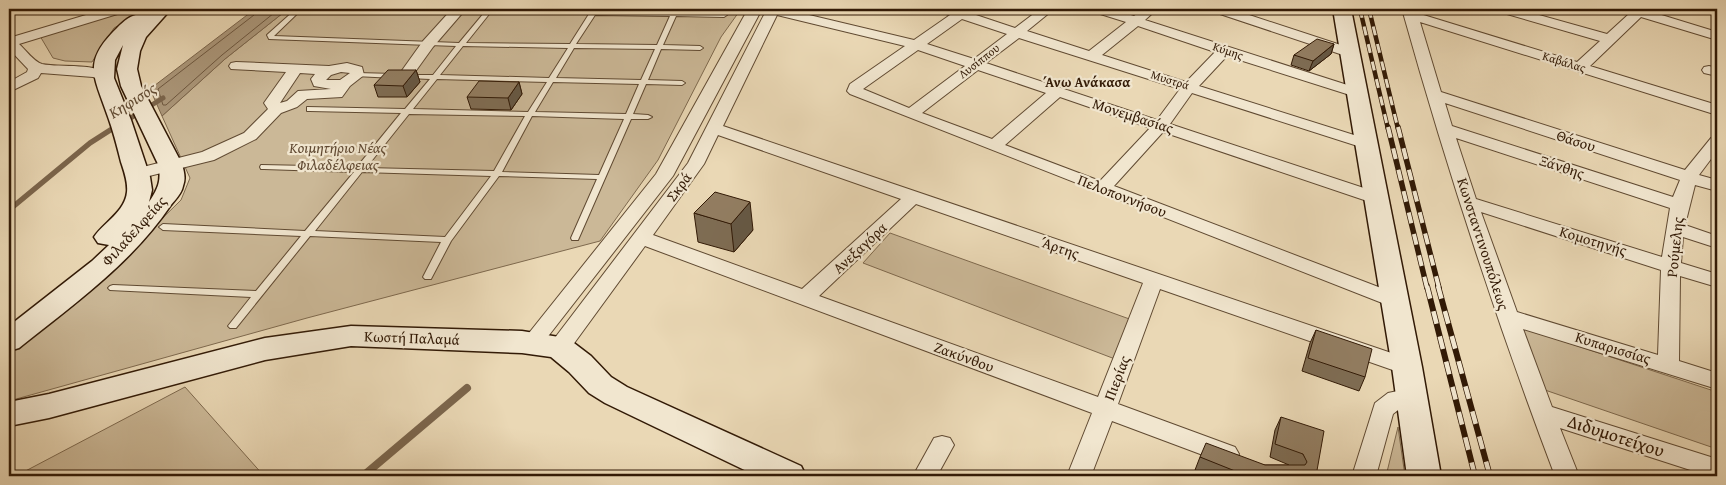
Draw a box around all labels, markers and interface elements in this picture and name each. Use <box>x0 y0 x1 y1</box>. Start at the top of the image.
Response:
street label: Κύμης <box>1211 37 1246 64</box>
street label: Λυσίππου <box>954 39 1003 82</box>
street label: Καβάλας <box>1540 47 1588 76</box>
street label: Μυστρά <box>1149 66 1192 94</box>
district label: Άνω Ανάκασα <box>1043 72 1131 92</box>
water label: Κηφισός <box>103 76 161 125</box>
street label: Μονεμβασίας <box>1090 93 1177 139</box>
street label: Θάσου <box>1554 124 1599 157</box>
park label: Κοιμητήριο Νέας Φιλαδέλφειας <box>288 137 388 175</box>
street label: Ξάνθης <box>1537 149 1588 184</box>
street label: Σκρά <box>661 168 696 206</box>
street label: Πελοποννήσου <box>1075 169 1170 222</box>
street label: Κωνσταντινουπόλεως <box>1452 175 1515 313</box>
street label: Φιλαδελφείας <box>96 190 171 270</box>
street label: Ρούμελης <box>1661 215 1688 278</box>
street label: Ανεξαγόρα <box>828 217 891 278</box>
street label: Κομοτηνής <box>1557 220 1630 261</box>
street label: Άρτης <box>1038 231 1083 264</box>
street label: Κωστή Παλαμά <box>364 325 460 350</box>
street label: Κυπαρισσίας <box>1573 326 1654 369</box>
street label: Ζακύνθου <box>931 336 997 377</box>
street label: Πιερίας <box>1098 352 1135 403</box>
street label: Διδυμοτείχου <box>1564 407 1668 464</box>

